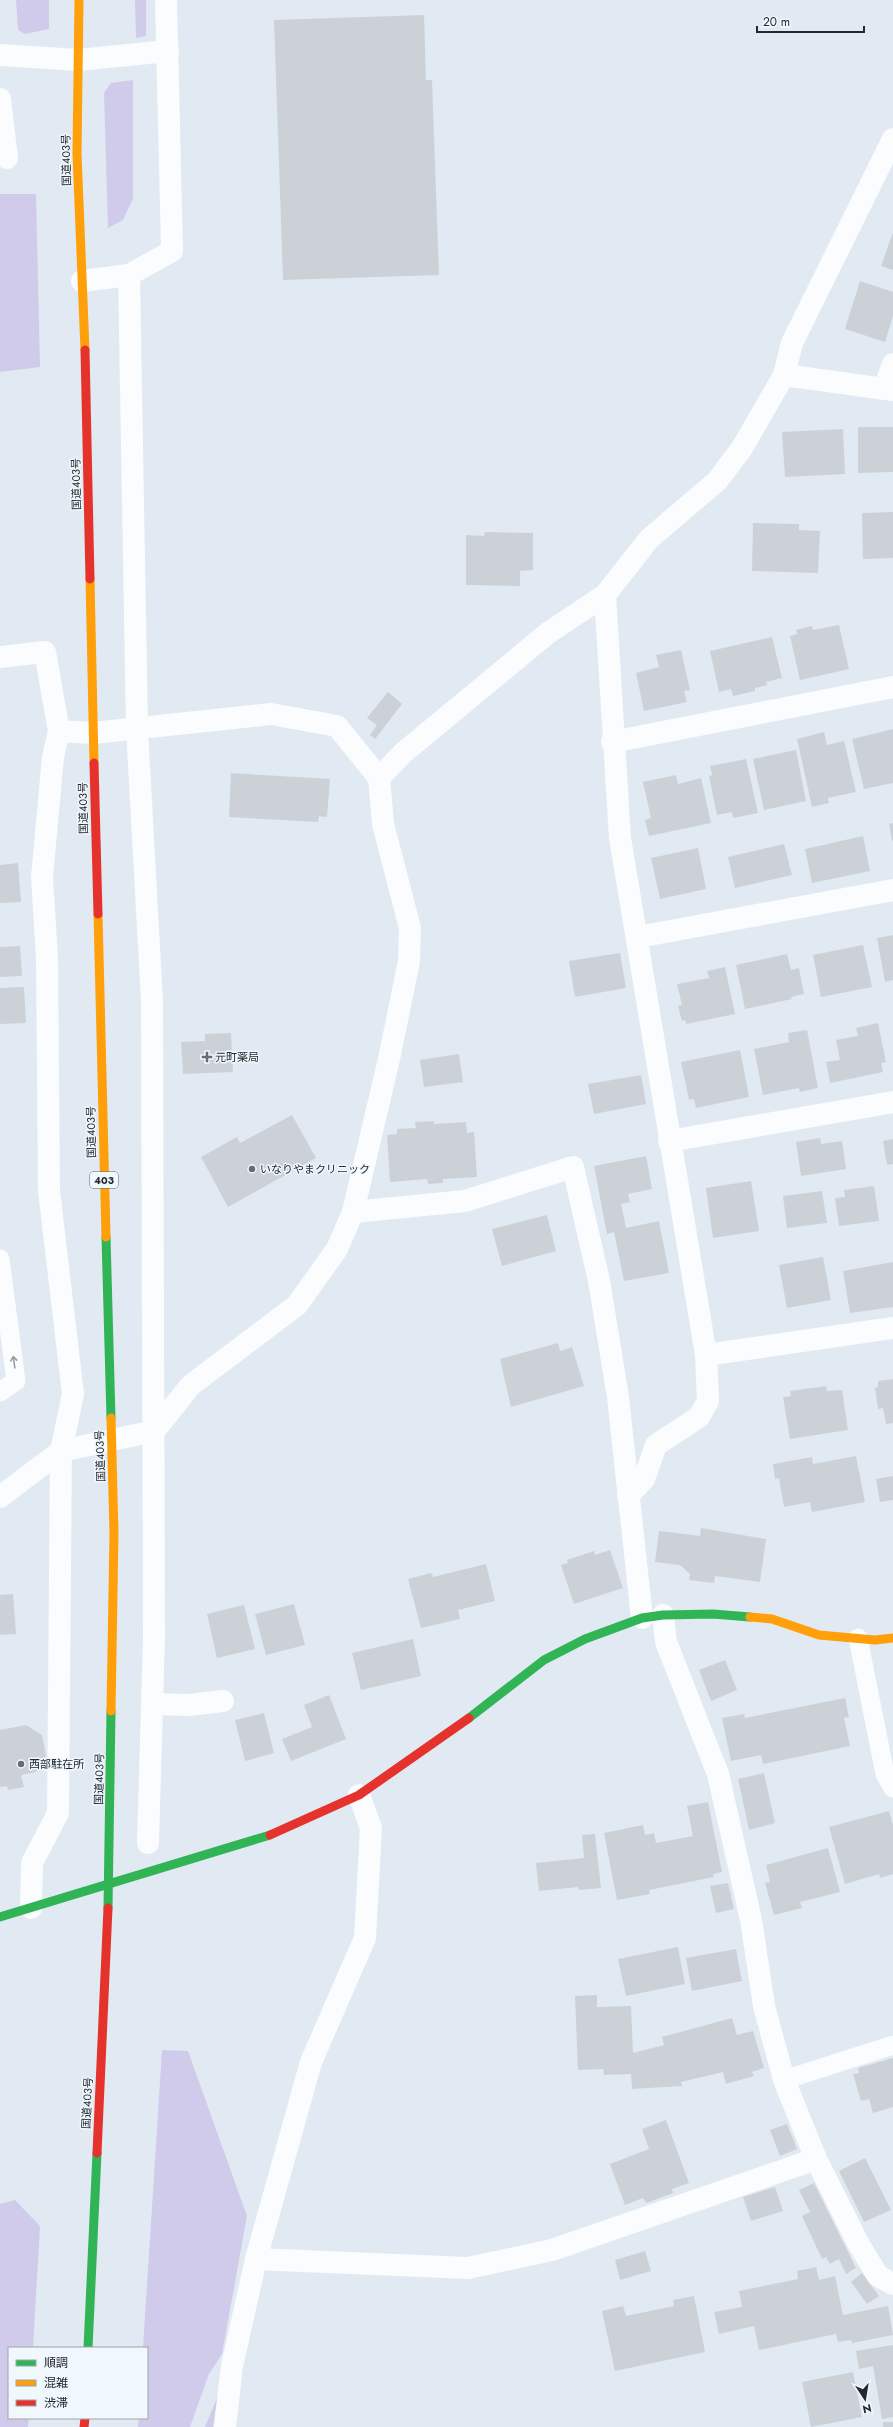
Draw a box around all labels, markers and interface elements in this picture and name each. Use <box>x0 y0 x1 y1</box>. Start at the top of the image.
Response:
scale bar <box>757 8 864 34</box>
text: 20 m <box>763 13 790 31</box>
street label: 国道403号 <box>58 134 74 186</box>
street label: 国道403号 <box>68 458 84 510</box>
street label: 国道403号 <box>75 782 91 834</box>
place label: 元町薬局 <box>215 1049 259 1065</box>
marker: 元町薬局 <box>202 1052 212 1062</box>
street label: 国道403号 <box>83 1106 99 1158</box>
place label: いなりやまクリニック <box>260 1161 370 1177</box>
marker: いなりやまクリニック <box>247 1164 257 1174</box>
road number: 403 <box>90 1172 118 1188</box>
one-way arrow <box>10 1356 18 1369</box>
street label: 国道403号 <box>91 1430 109 1482</box>
street label: 国道403号 <box>91 1753 107 1805</box>
place label: 西部駐在所 <box>29 1756 85 1772</box>
marker: 西部駐在所 <box>16 1759 26 1769</box>
street label: 国道403号 <box>78 2077 96 2129</box>
legend <box>8 2347 148 2419</box>
text: 順調 <box>44 2354 68 2372</box>
text: 混雑 <box>44 2374 68 2392</box>
north arrow <box>845 2379 885 2419</box>
text: 渋滞 <box>44 2394 68 2412</box>
text: N <box>861 2400 873 2418</box>

